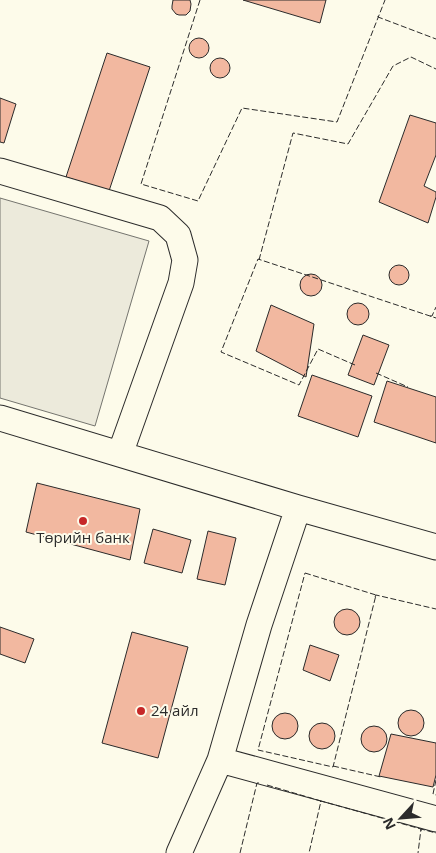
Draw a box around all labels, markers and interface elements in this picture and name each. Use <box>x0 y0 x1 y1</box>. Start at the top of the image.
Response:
marker: Төрийн банк <box>77 515 89 527</box>
place label: Төрийн банк <box>36 527 130 547</box>
place label: 24 айл <box>151 700 199 720</box>
marker: 24 айл <box>135 705 147 717</box>
north arrow <box>376 793 426 843</box>
text: N <box>378 815 400 833</box>

